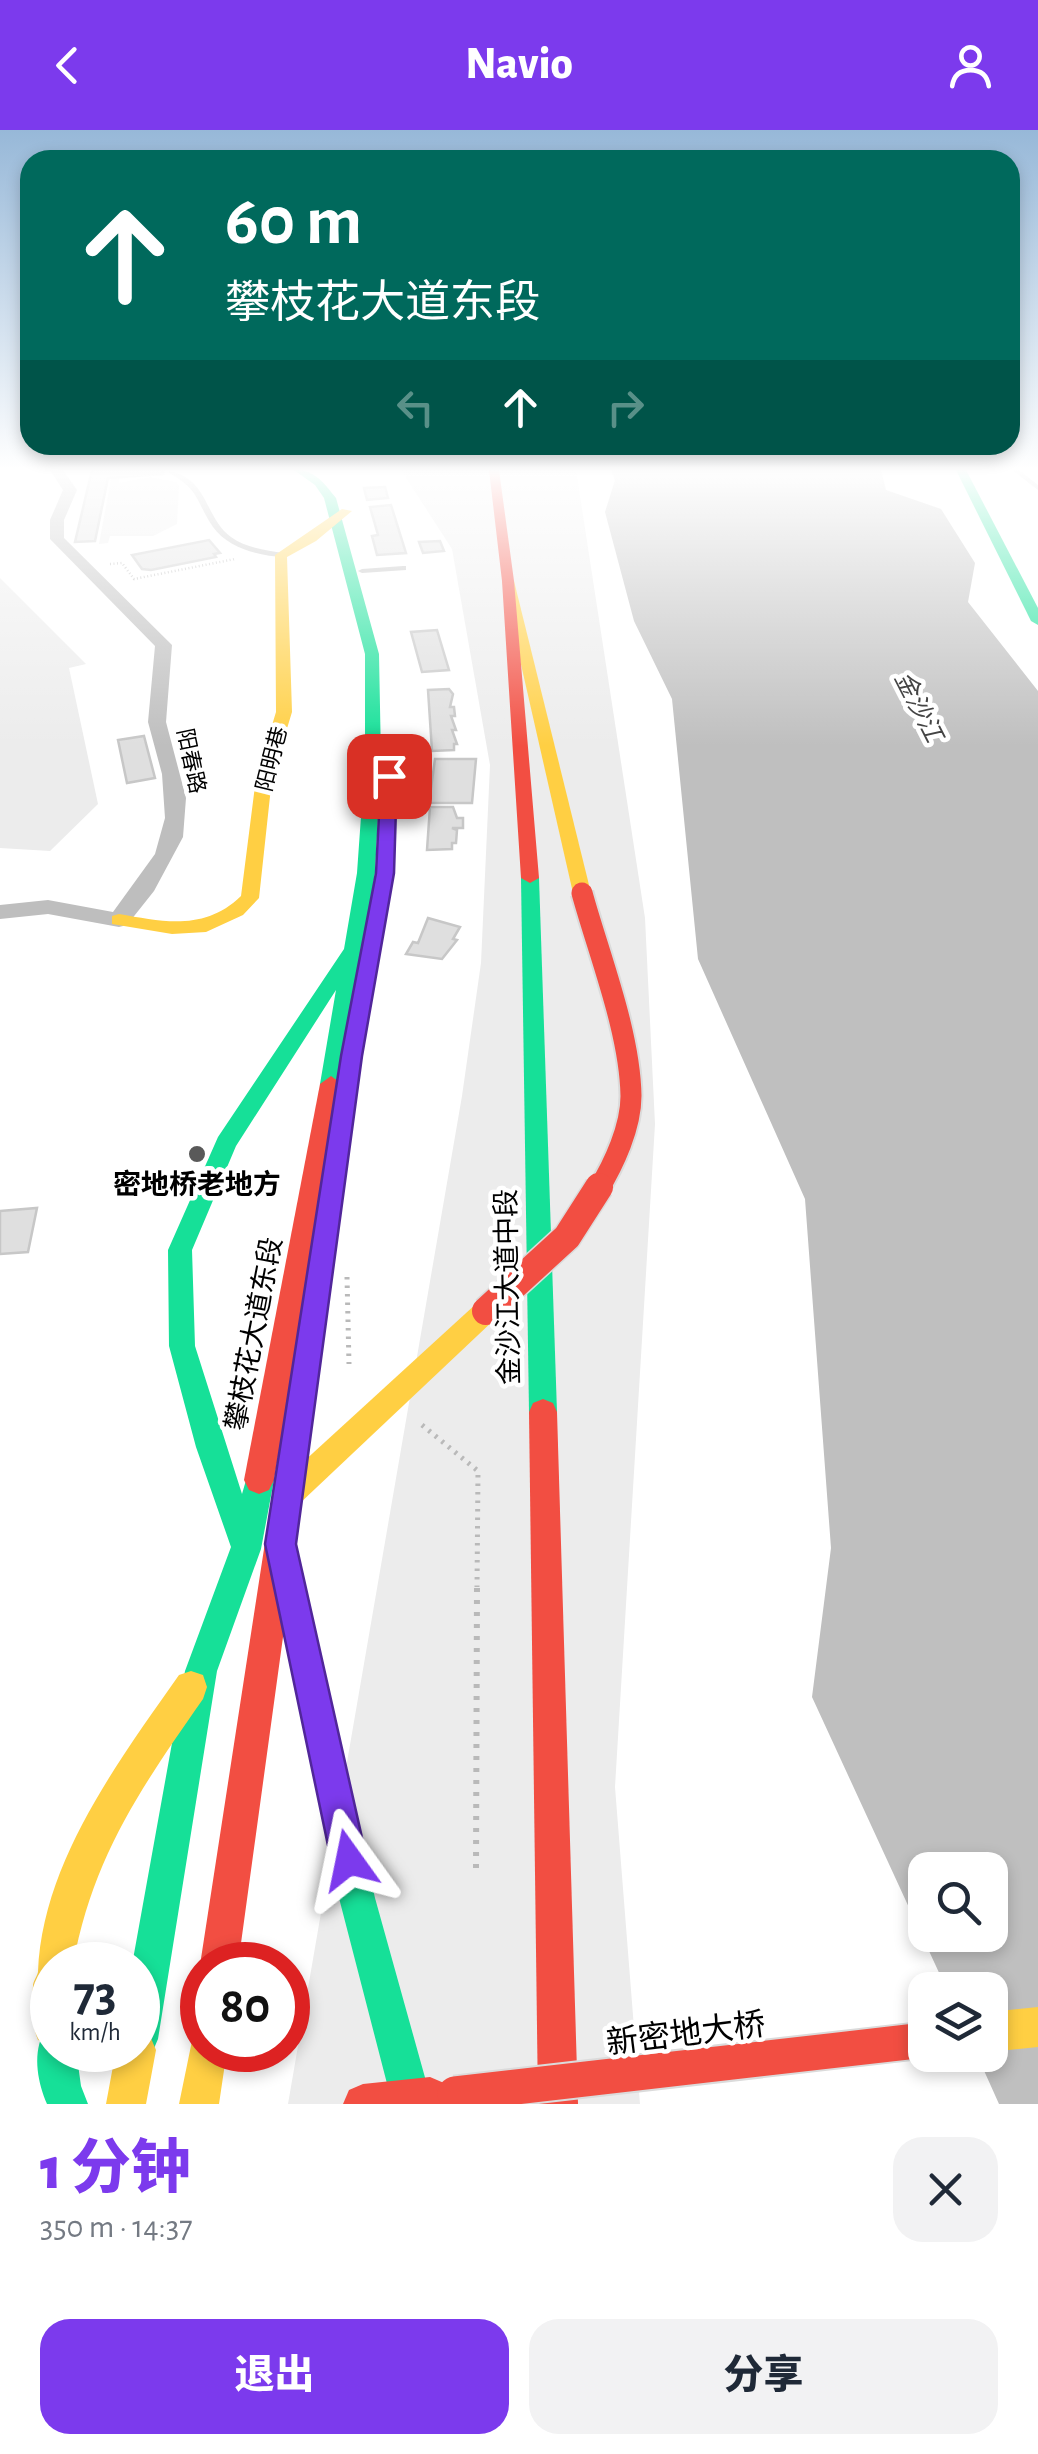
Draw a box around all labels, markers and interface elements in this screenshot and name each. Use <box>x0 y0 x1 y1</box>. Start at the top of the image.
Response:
icon: back <box>40 38 95 93</box>
icon: person <box>943 38 998 93</box>
text: Navio <box>465 42 573 87</box>
text: 60 m <box>225 187 362 257</box>
icon: ahead <box>60 190 190 320</box>
text: 攀枝花大道东段 <box>225 281 540 326</box>
icon: left <box>388 380 443 435</box>
icon: ahead <box>493 380 548 435</box>
icon: right <box>598 380 653 435</box>
water label: 金沙江 <box>890 667 949 749</box>
street label: 阳明巷 <box>252 724 291 794</box>
street label: 阳春路 <box>173 726 210 796</box>
pin <box>347 734 432 819</box>
icon: arrive <box>362 749 417 804</box>
marker: 密地桥老地方 <box>186 1143 208 1165</box>
place label: 密地桥老地方 <box>113 1169 281 1200</box>
street label: 金沙江大道中段 <box>491 1189 525 1385</box>
street label: 攀枝花大道东段 <box>221 1235 287 1433</box>
position arrow <box>297 1808 401 1912</box>
map controls <box>908 1852 1008 2072</box>
button: search <box>908 1852 1008 1952</box>
speed limit sign: 80 <box>180 1942 310 2072</box>
text: 73 <box>73 1970 117 2020</box>
button: layers <box>908 1972 1008 2072</box>
street label: 新密地大桥 <box>604 2006 767 2060</box>
text: km/h <box>69 2020 121 2045</box>
button: close <box>893 2137 998 2242</box>
text: 1 分钟 <box>40 2140 191 2200</box>
text: 350 m · 14:37 <box>40 2211 192 2243</box>
button: 退出 <box>40 2319 509 2434</box>
button: 分享 <box>529 2319 998 2434</box>

